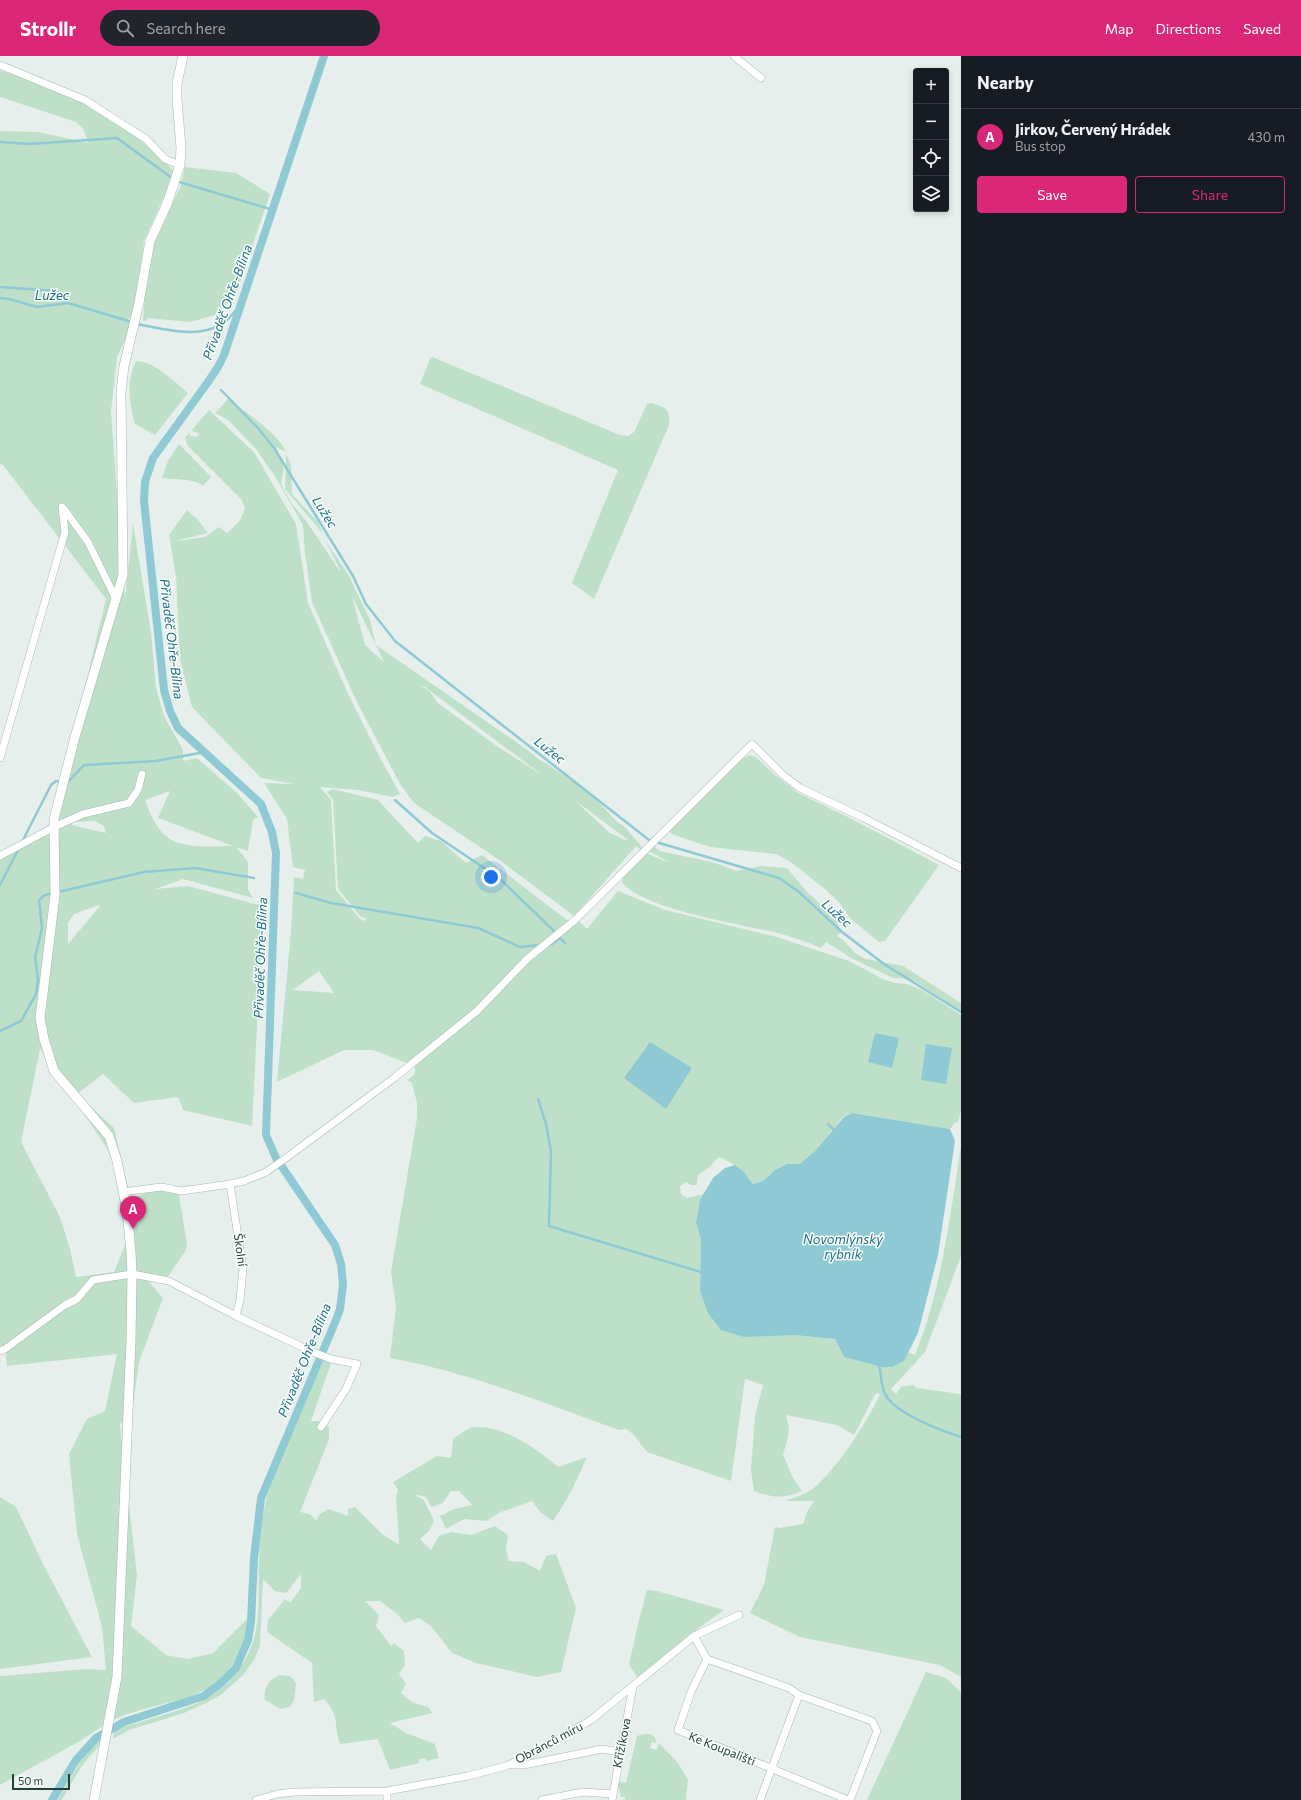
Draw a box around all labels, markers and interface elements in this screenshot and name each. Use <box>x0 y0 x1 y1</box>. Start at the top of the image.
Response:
search box <box>100 10 380 46</box>
text: Strollr <box>20 17 76 40</box>
icon: search <box>114 17 136 39</box>
text: Search here <box>146 19 226 37</box>
text: Map <box>1105 20 1134 37</box>
text: Directions <box>1156 20 1221 37</box>
text: Saved <box>1243 20 1281 37</box>
map controls <box>913 68 949 212</box>
button: + <box>913 68 949 104</box>
text: Nearby <box>977 72 1034 93</box>
button: − <box>913 104 949 140</box>
text: Jirkov, Červený Hrádek <box>1015 120 1171 138</box>
text: A <box>985 129 995 145</box>
text: 430 m <box>1247 129 1285 145</box>
text: Bus stop <box>1015 138 1066 154</box>
button: locate <box>913 140 949 176</box>
button: layers <box>913 176 949 212</box>
button: Save <box>977 176 1127 213</box>
button: Share <box>1135 176 1285 213</box>
water label: Přivaděč Ohře-Bílina <box>199 242 255 362</box>
water label: Lužec <box>35 287 70 303</box>
water label: Lužec <box>309 493 341 531</box>
water label: Přivaděč Ohře-Bílina <box>157 578 187 700</box>
water label: Lužec <box>532 733 569 767</box>
your location <box>481 867 501 887</box>
water label: Lužec <box>819 896 856 931</box>
water label: Přivaděč Ohře-Bílina <box>250 897 270 1019</box>
pin: A <box>120 1196 146 1229</box>
water label: Novomlýnský rybník <box>803 1231 884 1262</box>
street label: Školní <box>232 1232 250 1268</box>
water label: Přivaděč Ohře-Bílina <box>274 1301 334 1419</box>
street label: Křižíkova <box>609 1717 633 1769</box>
street label: Obránců míru <box>512 1718 585 1766</box>
street label: Ke Koupališti <box>687 1728 758 1768</box>
scale bar <box>12 1772 70 1791</box>
text: 50 m <box>18 1774 43 1787</box>

